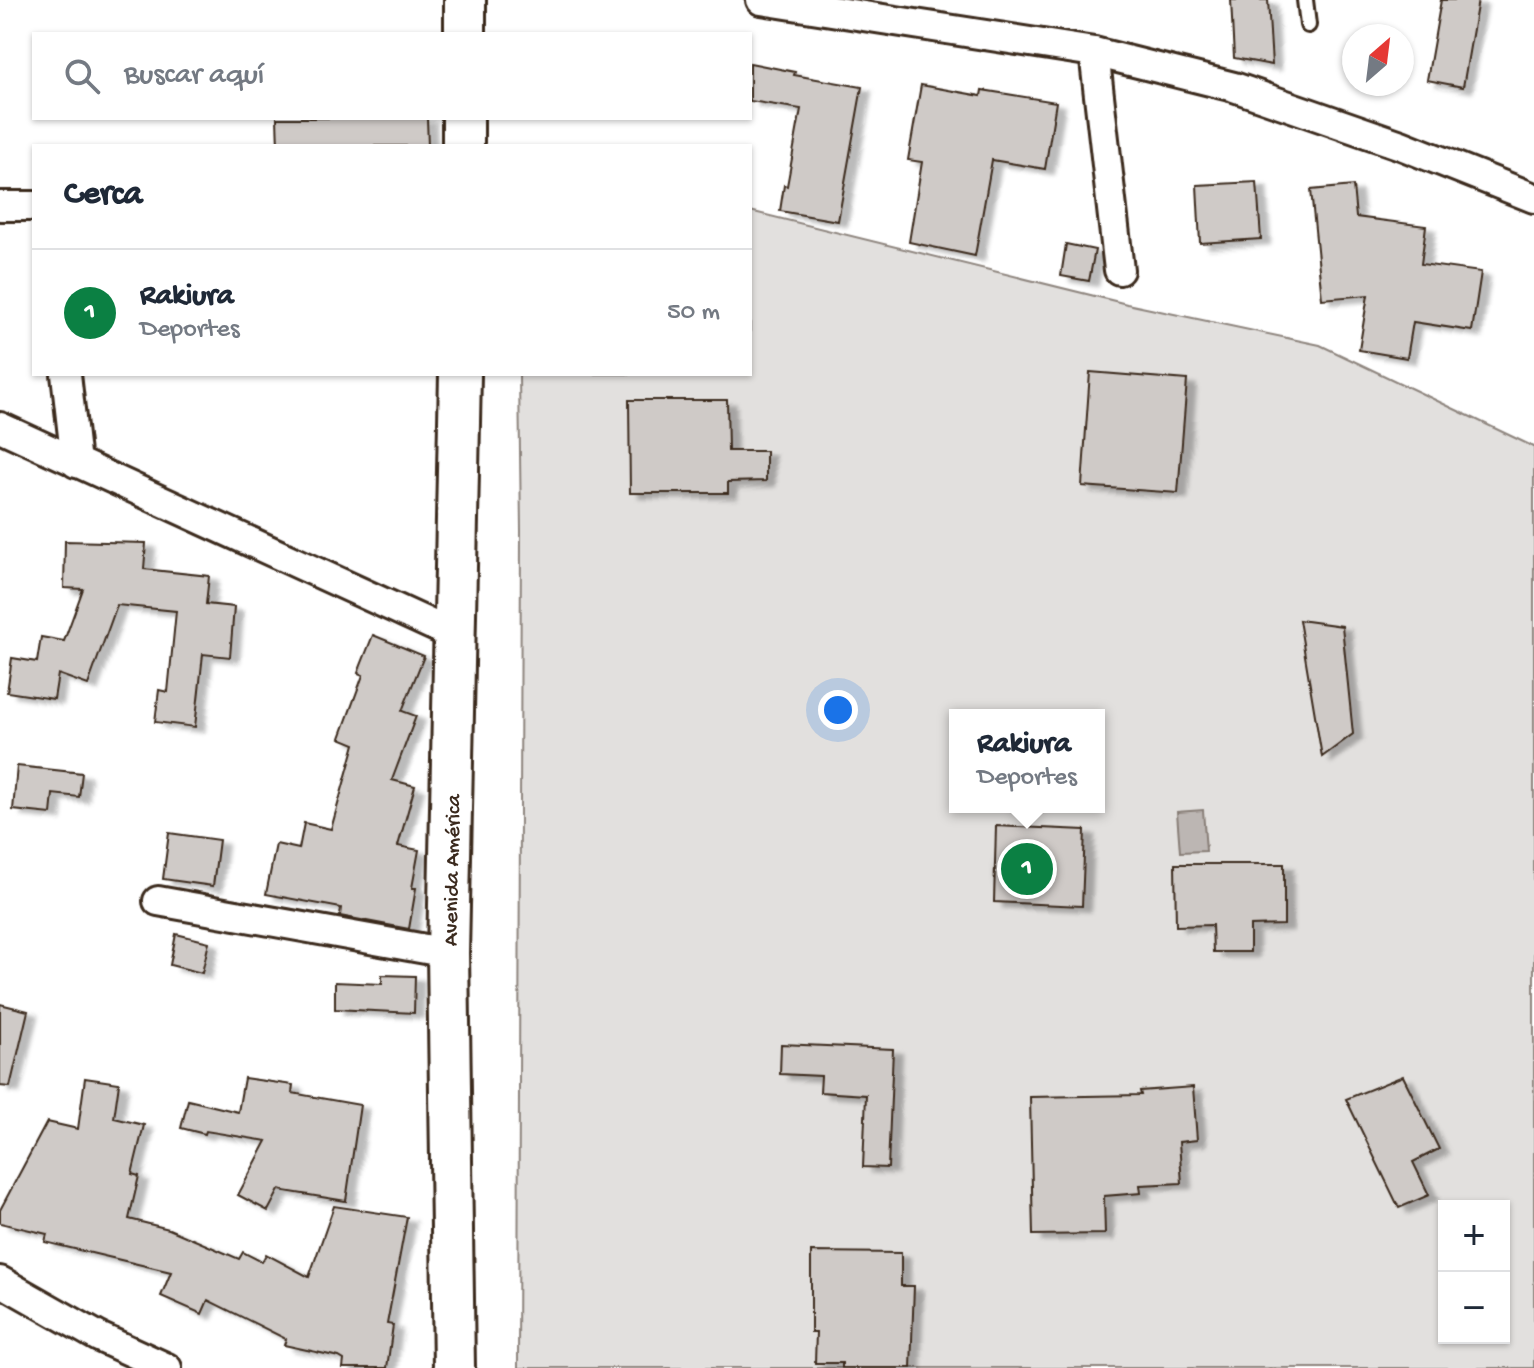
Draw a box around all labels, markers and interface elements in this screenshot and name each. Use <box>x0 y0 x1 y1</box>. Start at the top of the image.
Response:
north arrow <box>1342 24 1414 96</box>
search box <box>32 32 752 120</box>
icon: search <box>60 54 104 98</box>
text: Buscar aquí <box>124 59 264 94</box>
text: Cerca <box>64 176 142 216</box>
text: Rakiura <box>140 280 234 315</box>
text: 1 <box>85 298 95 329</box>
text: 50 m <box>667 298 720 329</box>
text: Deportes <box>140 315 239 346</box>
your location <box>818 690 858 730</box>
popup <box>949 709 1105 813</box>
text: Rakiura <box>977 728 1071 763</box>
text: Deportes <box>977 763 1077 794</box>
street label: Avenida América <box>439 793 468 946</box>
pin: 1 <box>1001 839 1053 899</box>
map controls <box>1438 1200 1510 1344</box>
button: + <box>1438 1200 1510 1272</box>
button: − <box>1438 1272 1510 1344</box>

